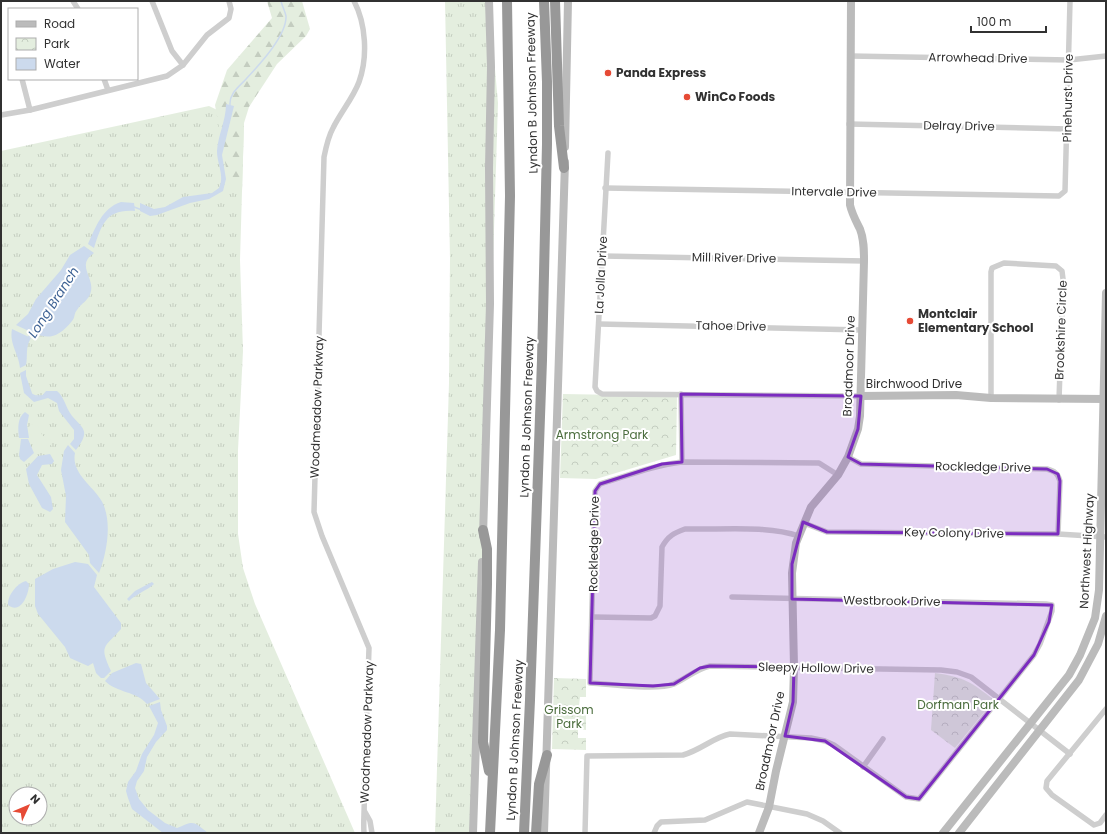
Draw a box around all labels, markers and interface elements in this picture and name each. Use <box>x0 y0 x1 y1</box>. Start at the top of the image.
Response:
legend <box>8 8 138 80</box>
scale bar <box>971 8 1046 34</box>
street label: Lyndon B Johnson Freeway <box>522 12 541 174</box>
text: 100 m <box>977 13 1011 30</box>
text: Road <box>44 15 75 32</box>
text: Park <box>44 35 71 52</box>
street label: Arrowhead Drive <box>928 48 1028 67</box>
street label: Pinehurst Drive <box>1058 53 1077 143</box>
text: Water <box>44 55 81 72</box>
place label: Panda Express <box>616 64 706 81</box>
marker: Panda Express <box>603 68 613 78</box>
place label: WinCo Foods <box>695 88 776 105</box>
marker: WinCo Foods <box>682 92 692 102</box>
street label: Delray Drive <box>923 116 995 135</box>
street label: Intervale Drive <box>791 182 877 201</box>
street label: La Jolla Drive <box>590 236 611 314</box>
street label: Mill River Drive <box>692 248 776 267</box>
water label: Long Branch <box>23 263 83 341</box>
street label: Brookshire Circle <box>1050 280 1071 380</box>
place label: Montclair Elementary School <box>918 305 1033 336</box>
street label: Broadmoor Drive <box>838 315 859 417</box>
street label: Tahoe Drive <box>696 316 767 335</box>
marker: Montclair Elementary School <box>905 316 915 326</box>
street label: Woodmeadow Parkway <box>306 335 327 478</box>
street label: Lyndon B Johnson Freeway <box>515 336 538 498</box>
street label: Birchwood Drive <box>866 375 962 392</box>
park label: Armstrong Park <box>556 426 649 443</box>
street label: Rockledge Drive <box>935 457 1031 476</box>
street label: Northwest Highway <box>1075 493 1098 609</box>
street label: Rockledge Drive <box>584 496 603 592</box>
street label: Key Colony Drive <box>904 523 1004 542</box>
street label: Westbrook Drive <box>843 591 941 610</box>
street label: Sleepy Hollow Drive <box>758 658 874 677</box>
street label: Lyndon B Johnson Freeway <box>502 659 527 821</box>
street label: Woodmeadow Parkway <box>356 660 377 803</box>
street label: Broadmoor Drive <box>751 690 788 792</box>
park label: Dorfman Park <box>917 696 1000 713</box>
park label: Grissom Park <box>544 701 594 732</box>
north arrow <box>8 786 48 826</box>
text: N <box>27 791 44 808</box>

